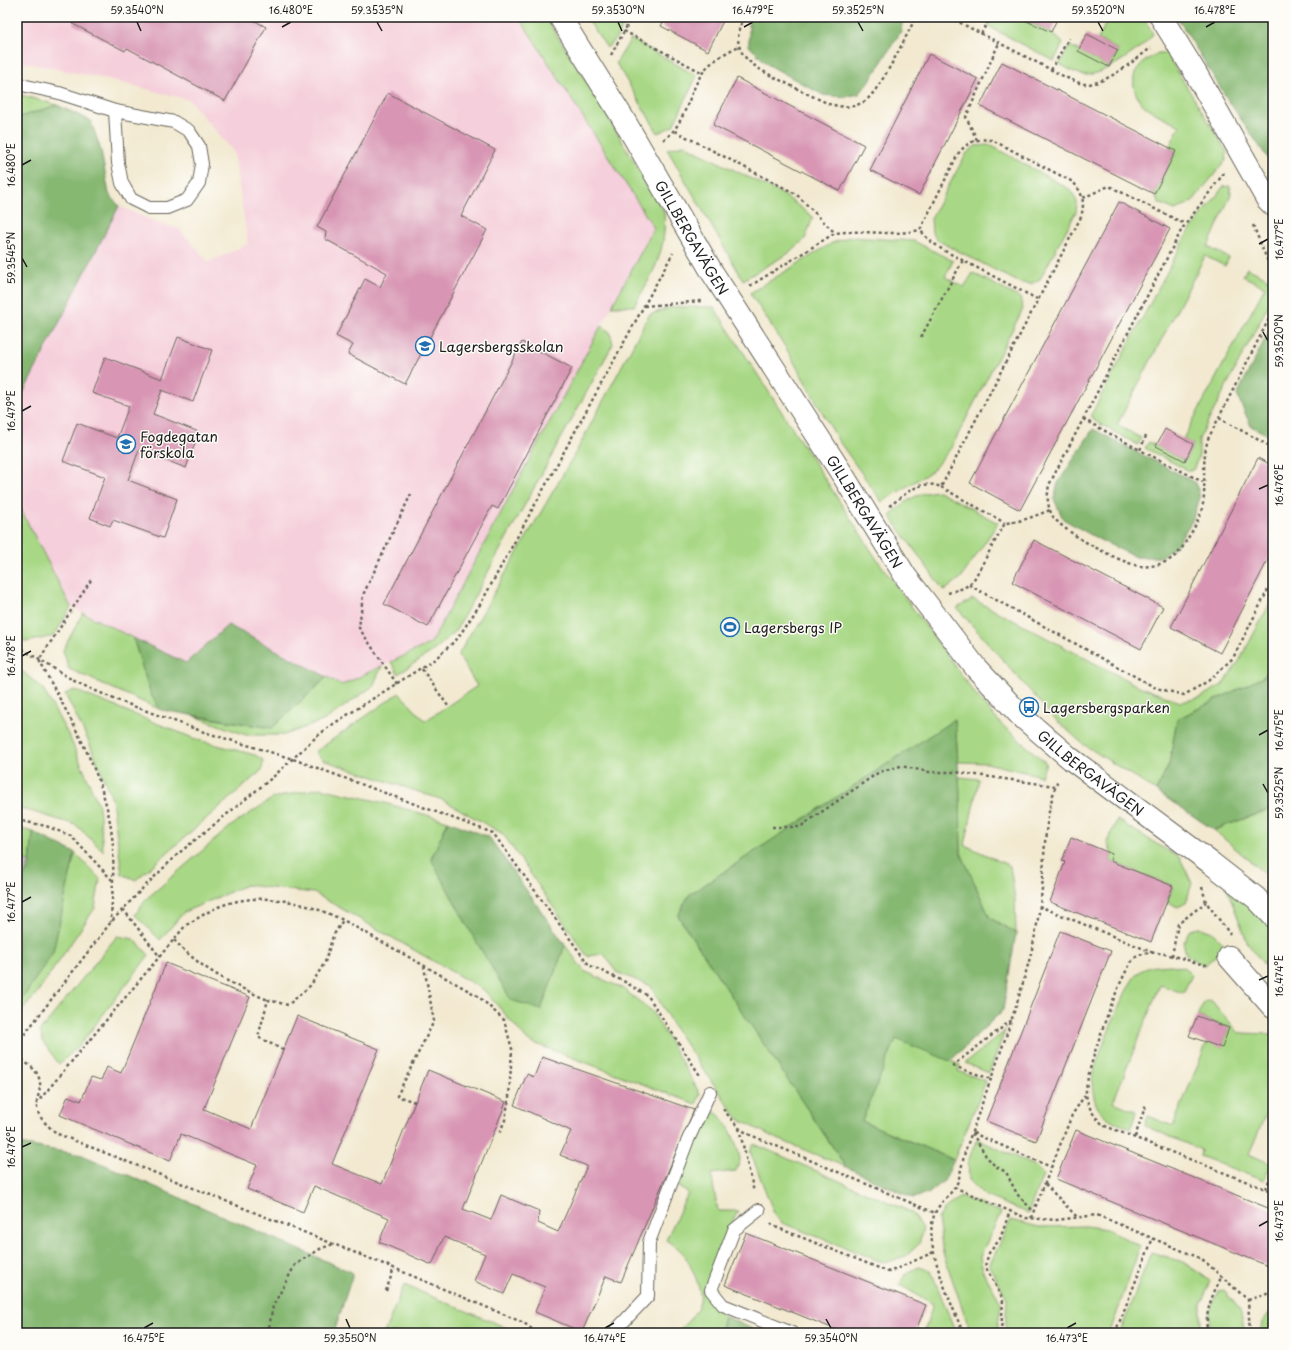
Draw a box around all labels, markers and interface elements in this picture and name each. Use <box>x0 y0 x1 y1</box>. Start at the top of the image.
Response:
text: 59.3540°N <box>110 2 164 17</box>
text: 16.480°E <box>269 2 313 17</box>
text: 59.3535°N <box>351 2 403 17</box>
text: 59.3530°N <box>591 2 645 17</box>
text: 16.479°E <box>732 2 774 17</box>
text: 59.3525°N <box>832 2 885 17</box>
text: 59.3520°N <box>1071 2 1125 17</box>
text: 16.478°E <box>1194 2 1236 17</box>
text: 16.480°E <box>3 143 18 187</box>
street label: GILLBERGAVÄGEN <box>650 176 734 299</box>
text: 16.477°E <box>1271 218 1286 260</box>
text: 59.3545°N <box>3 231 18 284</box>
text: 59.3520°N <box>1271 314 1286 368</box>
school or university icon: Lagersbergsskolan <box>414 335 436 357</box>
place label: Lagersbergsskolan <box>439 336 563 357</box>
text: 16.479°E <box>3 390 18 432</box>
place label: Fogdegatan förskola <box>140 426 218 463</box>
school or university icon: Fogdegatan förskola <box>115 433 137 455</box>
street label: GILLBERGAVÄGEN <box>822 451 908 572</box>
text: 16.476°E <box>1271 464 1286 506</box>
sports icon: Lagersbergs IP <box>719 616 741 638</box>
place label: Lagersbergs IP <box>744 617 843 638</box>
text: 16.478°E <box>3 635 18 677</box>
bus stop icon: Lagersbergsparken <box>1018 696 1040 718</box>
place label: Lagersbergsparken <box>1043 697 1170 718</box>
text: 16.475°E <box>1271 709 1286 751</box>
street label: GILLBERGAVÄGEN <box>1033 724 1149 820</box>
text: 59.3525°N <box>1271 766 1286 819</box>
text: 16.477°E <box>3 881 18 923</box>
text: 16.474°E <box>1271 955 1286 997</box>
text: 16.476°E <box>3 1126 18 1168</box>
text: 16.473°E <box>1271 1200 1286 1242</box>
text: 16.475°E <box>123 1330 165 1345</box>
text: 59.3550°N <box>323 1330 377 1345</box>
text: 16.474°E <box>584 1330 626 1345</box>
text: 59.3540°N <box>804 1330 858 1345</box>
text: 16.473°E <box>1046 1330 1088 1345</box>

